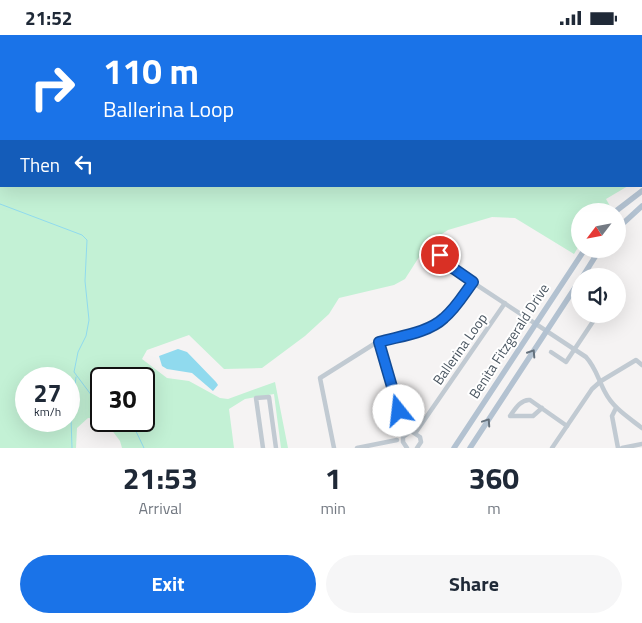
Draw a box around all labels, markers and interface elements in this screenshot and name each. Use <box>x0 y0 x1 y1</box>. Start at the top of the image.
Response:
text: 21:52 <box>25 3 72 32</box>
text: 110 m <box>103 44 199 98</box>
icon: right <box>20 55 85 120</box>
text: Ballerina Loop <box>103 92 234 126</box>
text: Then <box>20 150 60 179</box>
icon: left <box>70 150 98 178</box>
north arrow <box>571 203 626 257</box>
map controls <box>571 203 626 323</box>
pin <box>419 234 461 276</box>
icon: arrive <box>426 241 454 269</box>
button: sound <box>571 268 626 323</box>
street label: Benita Fitzgerald Drive <box>463 279 554 402</box>
street label: Ballerina Loop <box>427 308 492 389</box>
one-way arrow <box>526 349 535 359</box>
speed limit sign: 30 <box>90 367 155 432</box>
text: 27 <box>33 374 62 412</box>
position arrow <box>372 384 424 436</box>
text: km/h <box>34 402 61 421</box>
one-way arrow <box>481 418 490 428</box>
text: 21:53 <box>123 455 198 501</box>
text: 1 <box>325 455 342 501</box>
text: 360 <box>469 455 519 501</box>
text: Arrival <box>139 496 182 520</box>
text: min <box>320 496 346 520</box>
text: m <box>487 496 501 520</box>
button: Exit <box>20 555 316 613</box>
button: Share <box>326 555 622 613</box>

